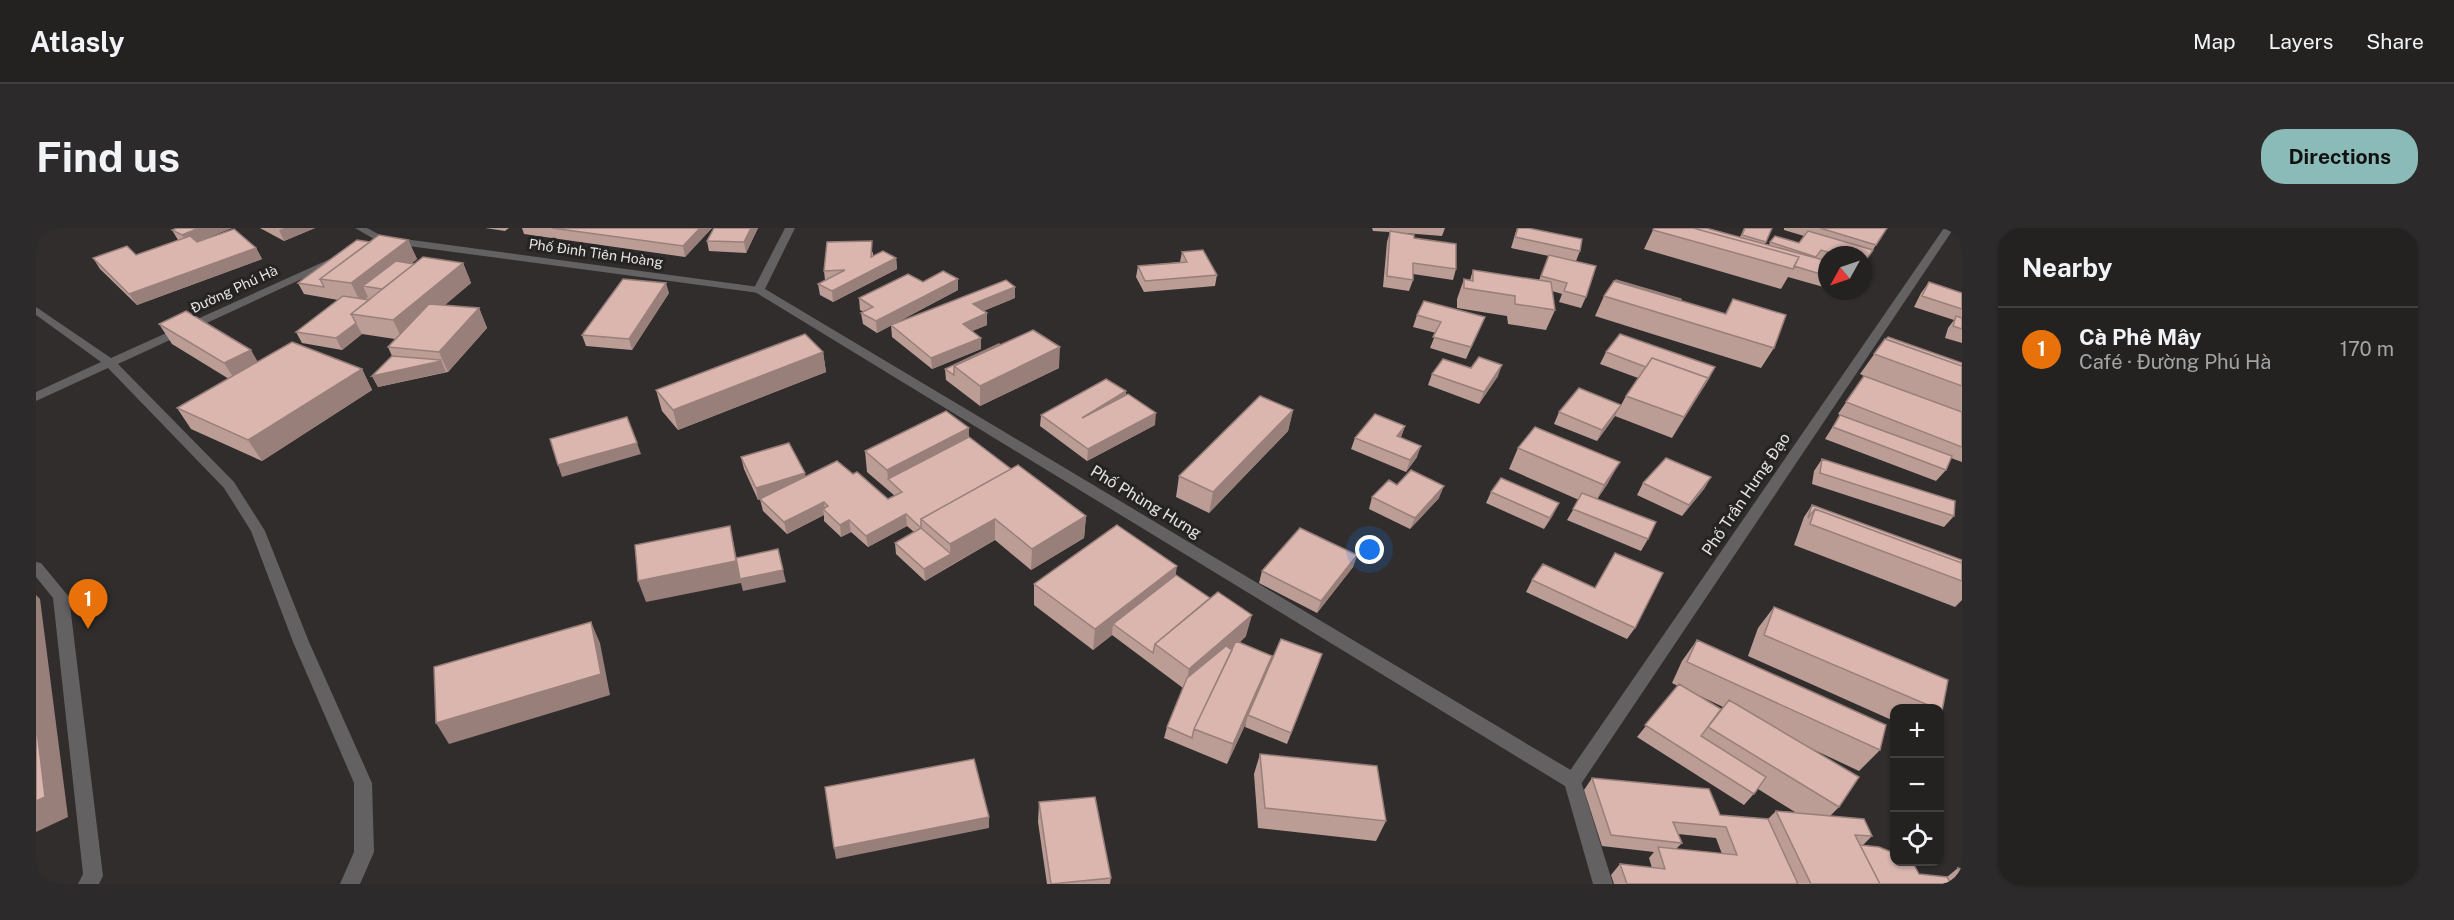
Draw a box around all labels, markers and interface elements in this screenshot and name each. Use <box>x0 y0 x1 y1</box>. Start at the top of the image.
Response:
text: Atlasly <box>30 25 124 58</box>
text: Map <box>2193 29 2236 54</box>
text: Layers <box>2269 29 2333 54</box>
text: Share <box>2366 29 2424 54</box>
button: Directions <box>2261 129 2418 184</box>
text: Find us <box>36 132 180 181</box>
street label: Phố Đinh Tiên Hoàng <box>528 236 664 270</box>
north arrow <box>1818 246 1872 300</box>
text: Nearby <box>2022 252 2112 283</box>
street label: Đường Phú Hà <box>188 262 280 316</box>
text: Cà Phê Mây <box>2079 324 2201 350</box>
text: 1 <box>2037 337 2046 361</box>
text: 170 m <box>2340 337 2394 361</box>
text: Café · Đường Phú Hà <box>2079 350 2271 374</box>
street label: Phố Trần Hưng Đạo <box>1698 429 1794 559</box>
street label: Phố Phùng Hưng <box>1087 461 1205 543</box>
your location <box>1355 535 1384 564</box>
pin: 1 <box>68 580 108 629</box>
map controls <box>1890 704 1944 866</box>
button: + <box>1890 704 1944 758</box>
button: − <box>1890 758 1944 812</box>
button: locate <box>1890 812 1944 866</box>

